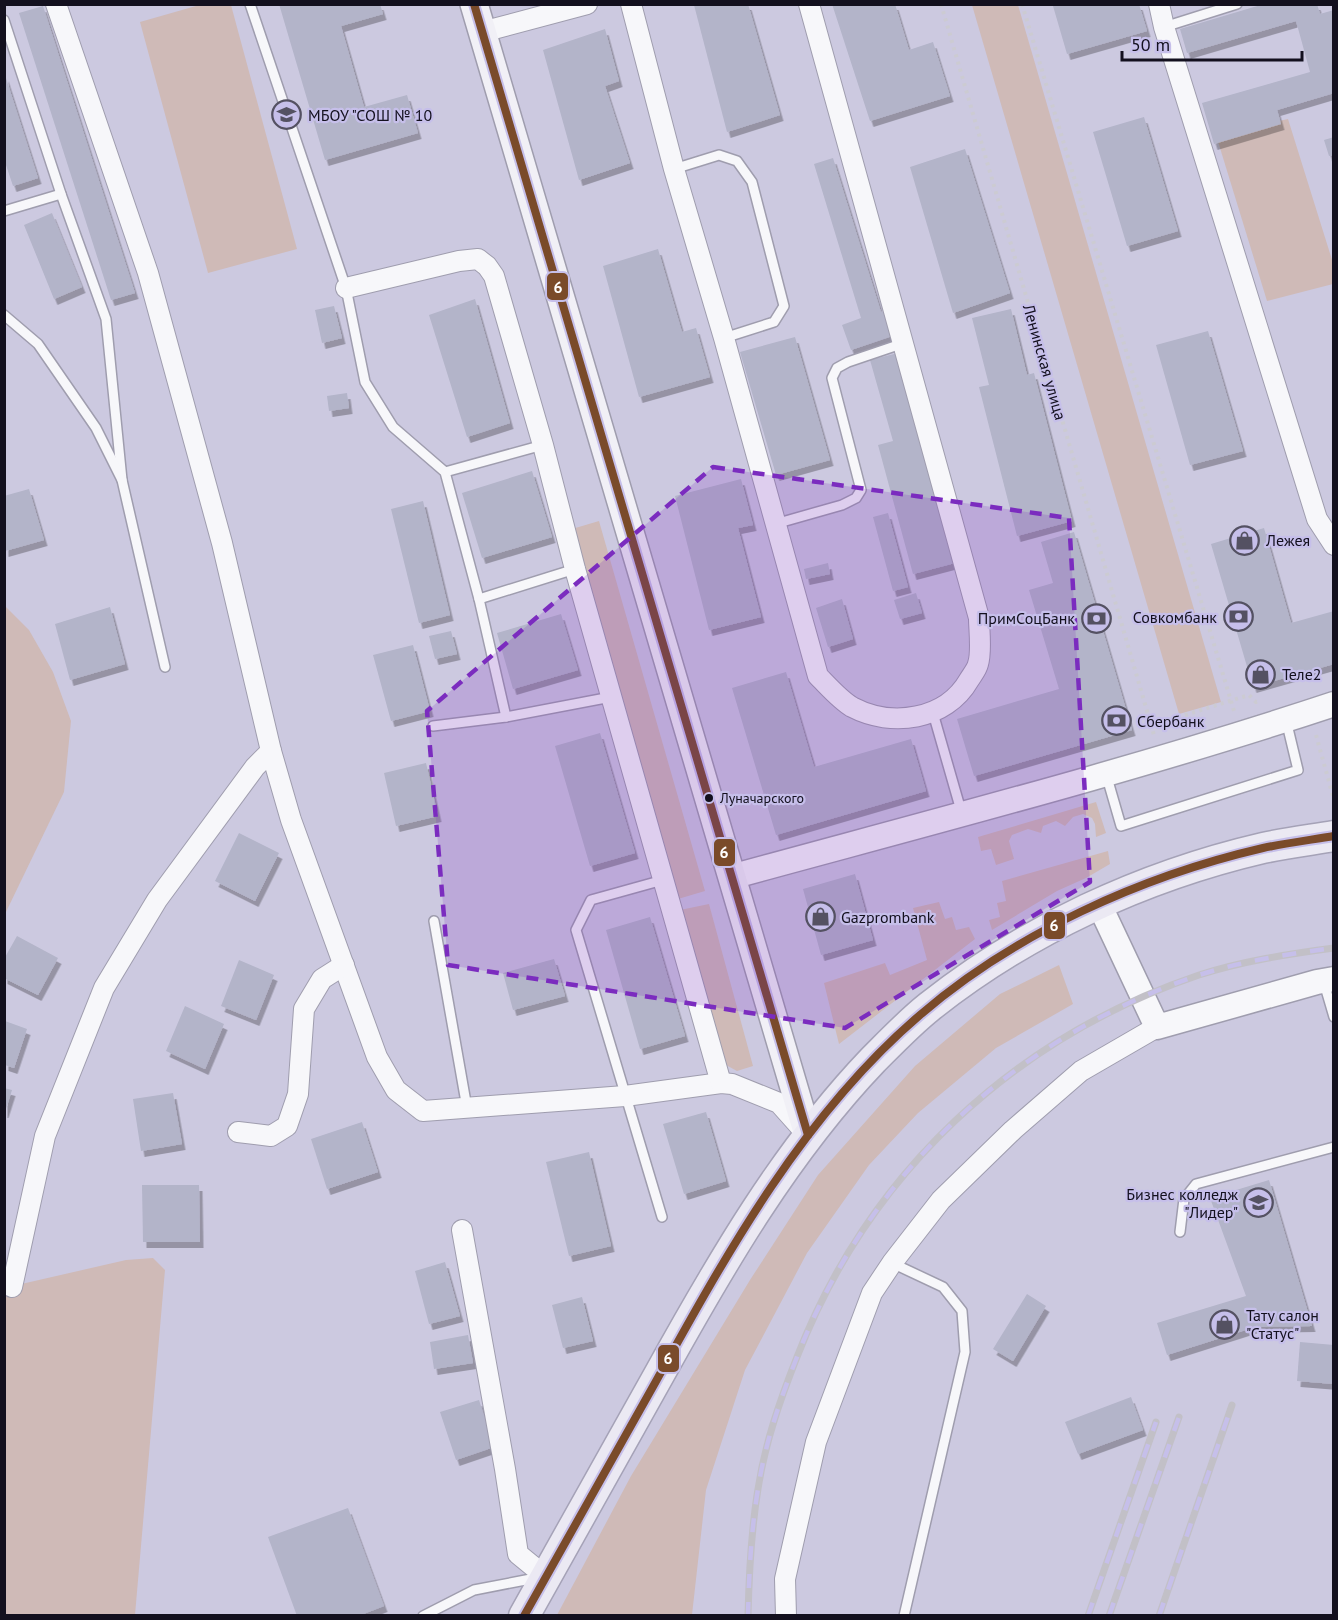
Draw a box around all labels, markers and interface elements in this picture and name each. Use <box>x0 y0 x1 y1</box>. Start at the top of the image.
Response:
scale bar <box>1122 24 1302 62</box>
text: 50 m <box>1131 33 1170 56</box>
school or university icon: МБОУ "СОШ № 10 <box>271 99 303 131</box>
place label: МБОУ "СОШ № 10 <box>308 105 433 125</box>
line badge: 6 <box>546 272 569 301</box>
text: 6 <box>553 277 563 297</box>
street label: Ленинская улица <box>1019 301 1071 422</box>
shop icon: Лежея <box>1229 524 1261 556</box>
place label: Лежея <box>1265 530 1310 550</box>
bank icon: Совкомбанк <box>1222 601 1254 633</box>
bank icon: ПримСоцБанк <box>1080 602 1112 634</box>
place label: Совкомбанк <box>1133 607 1217 627</box>
place label: ПримСоцБанк <box>978 608 1075 628</box>
shop icon: Теле2 <box>1245 658 1277 690</box>
place label: Теле2 <box>1282 664 1322 684</box>
bank icon: Сбербанк <box>1100 705 1132 737</box>
place label: Сбербанк <box>1137 711 1205 731</box>
place label: Луначарского <box>719 789 804 807</box>
marker: Луначарского <box>703 792 715 804</box>
line badge: 6 <box>713 838 736 867</box>
text: 6 <box>719 842 729 862</box>
shop icon: Gazprombank <box>804 901 836 933</box>
place label: Gazprombank <box>841 907 935 927</box>
line badge: 6 <box>1043 911 1066 940</box>
text: 6 <box>1049 915 1059 935</box>
place label: Бизнес колледж "Лидер" <box>1126 1184 1238 1222</box>
school or university icon: Бизнес колледж "Лидер" <box>1243 1187 1275 1219</box>
place label: Тату салон "Статус" <box>1246 1305 1319 1343</box>
shop icon: Тату салон "Статус" <box>1209 1308 1241 1340</box>
line badge: 6 <box>657 1344 680 1373</box>
text: 6 <box>663 1348 673 1368</box>

